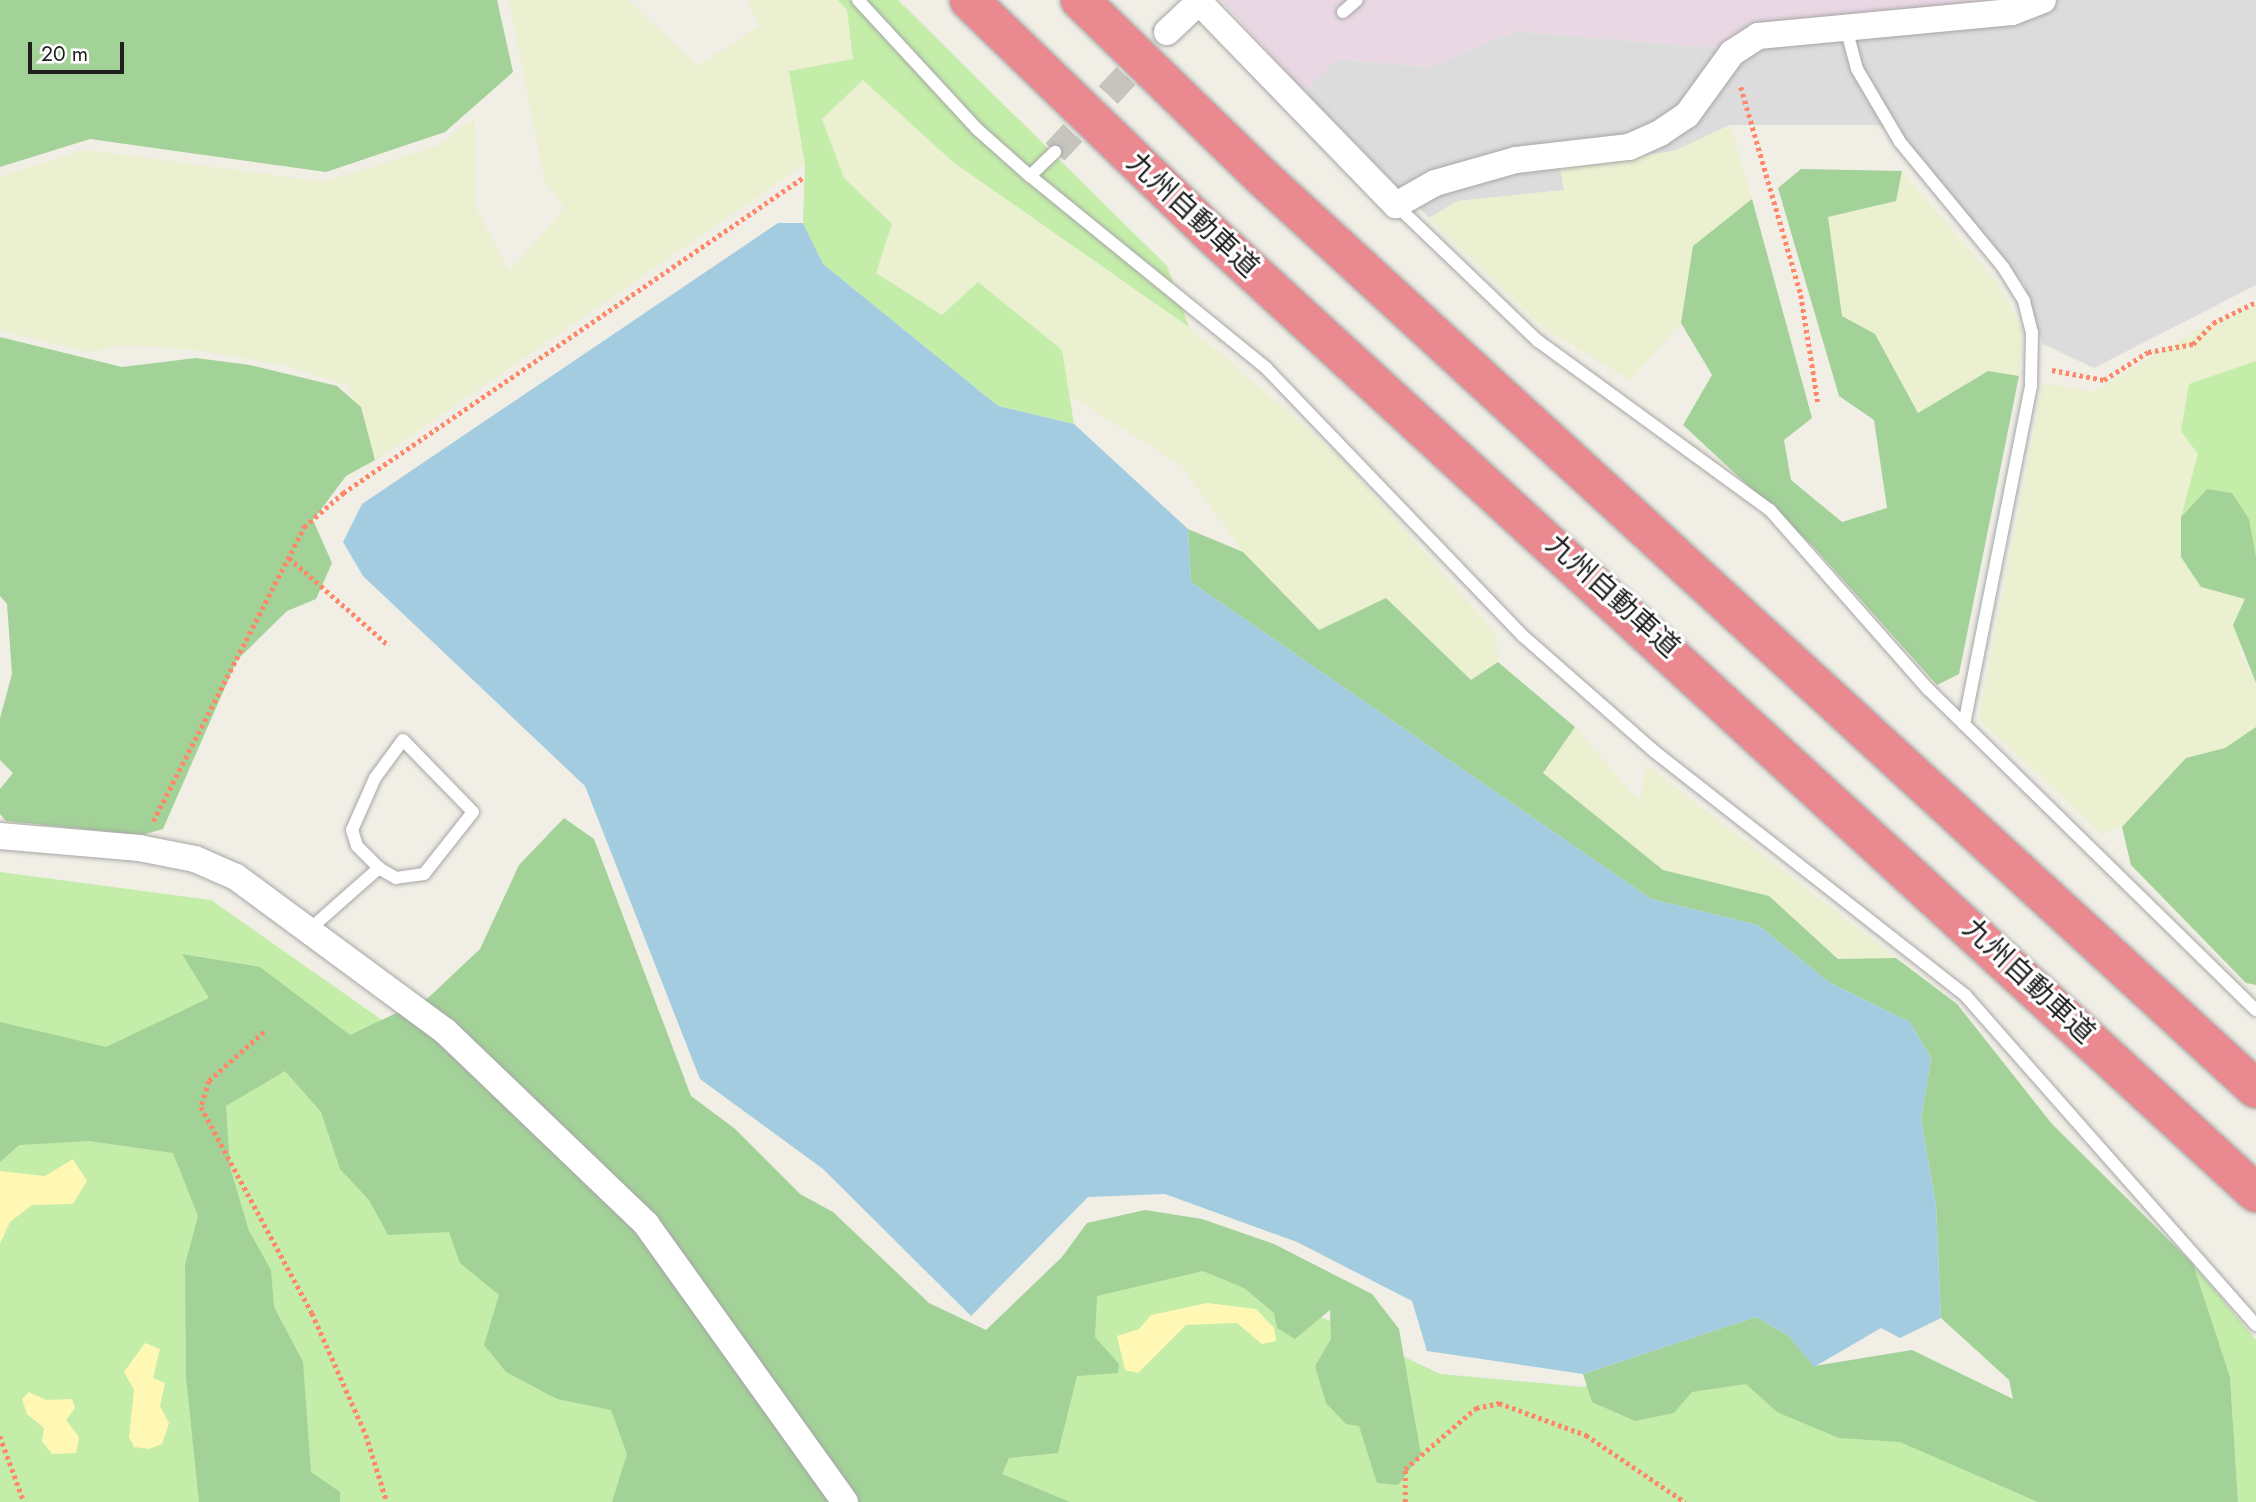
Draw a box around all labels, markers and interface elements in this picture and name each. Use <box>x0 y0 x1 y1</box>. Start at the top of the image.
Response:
scale bar <box>32 28 128 72</box>
text: 20 m <box>41 39 88 69</box>
street label: 九州自動車道 <box>1120 145 1266 285</box>
street label: 九州自動車道 <box>1539 527 1687 665</box>
street label: 九州自動車道 <box>1956 911 2102 1051</box>

